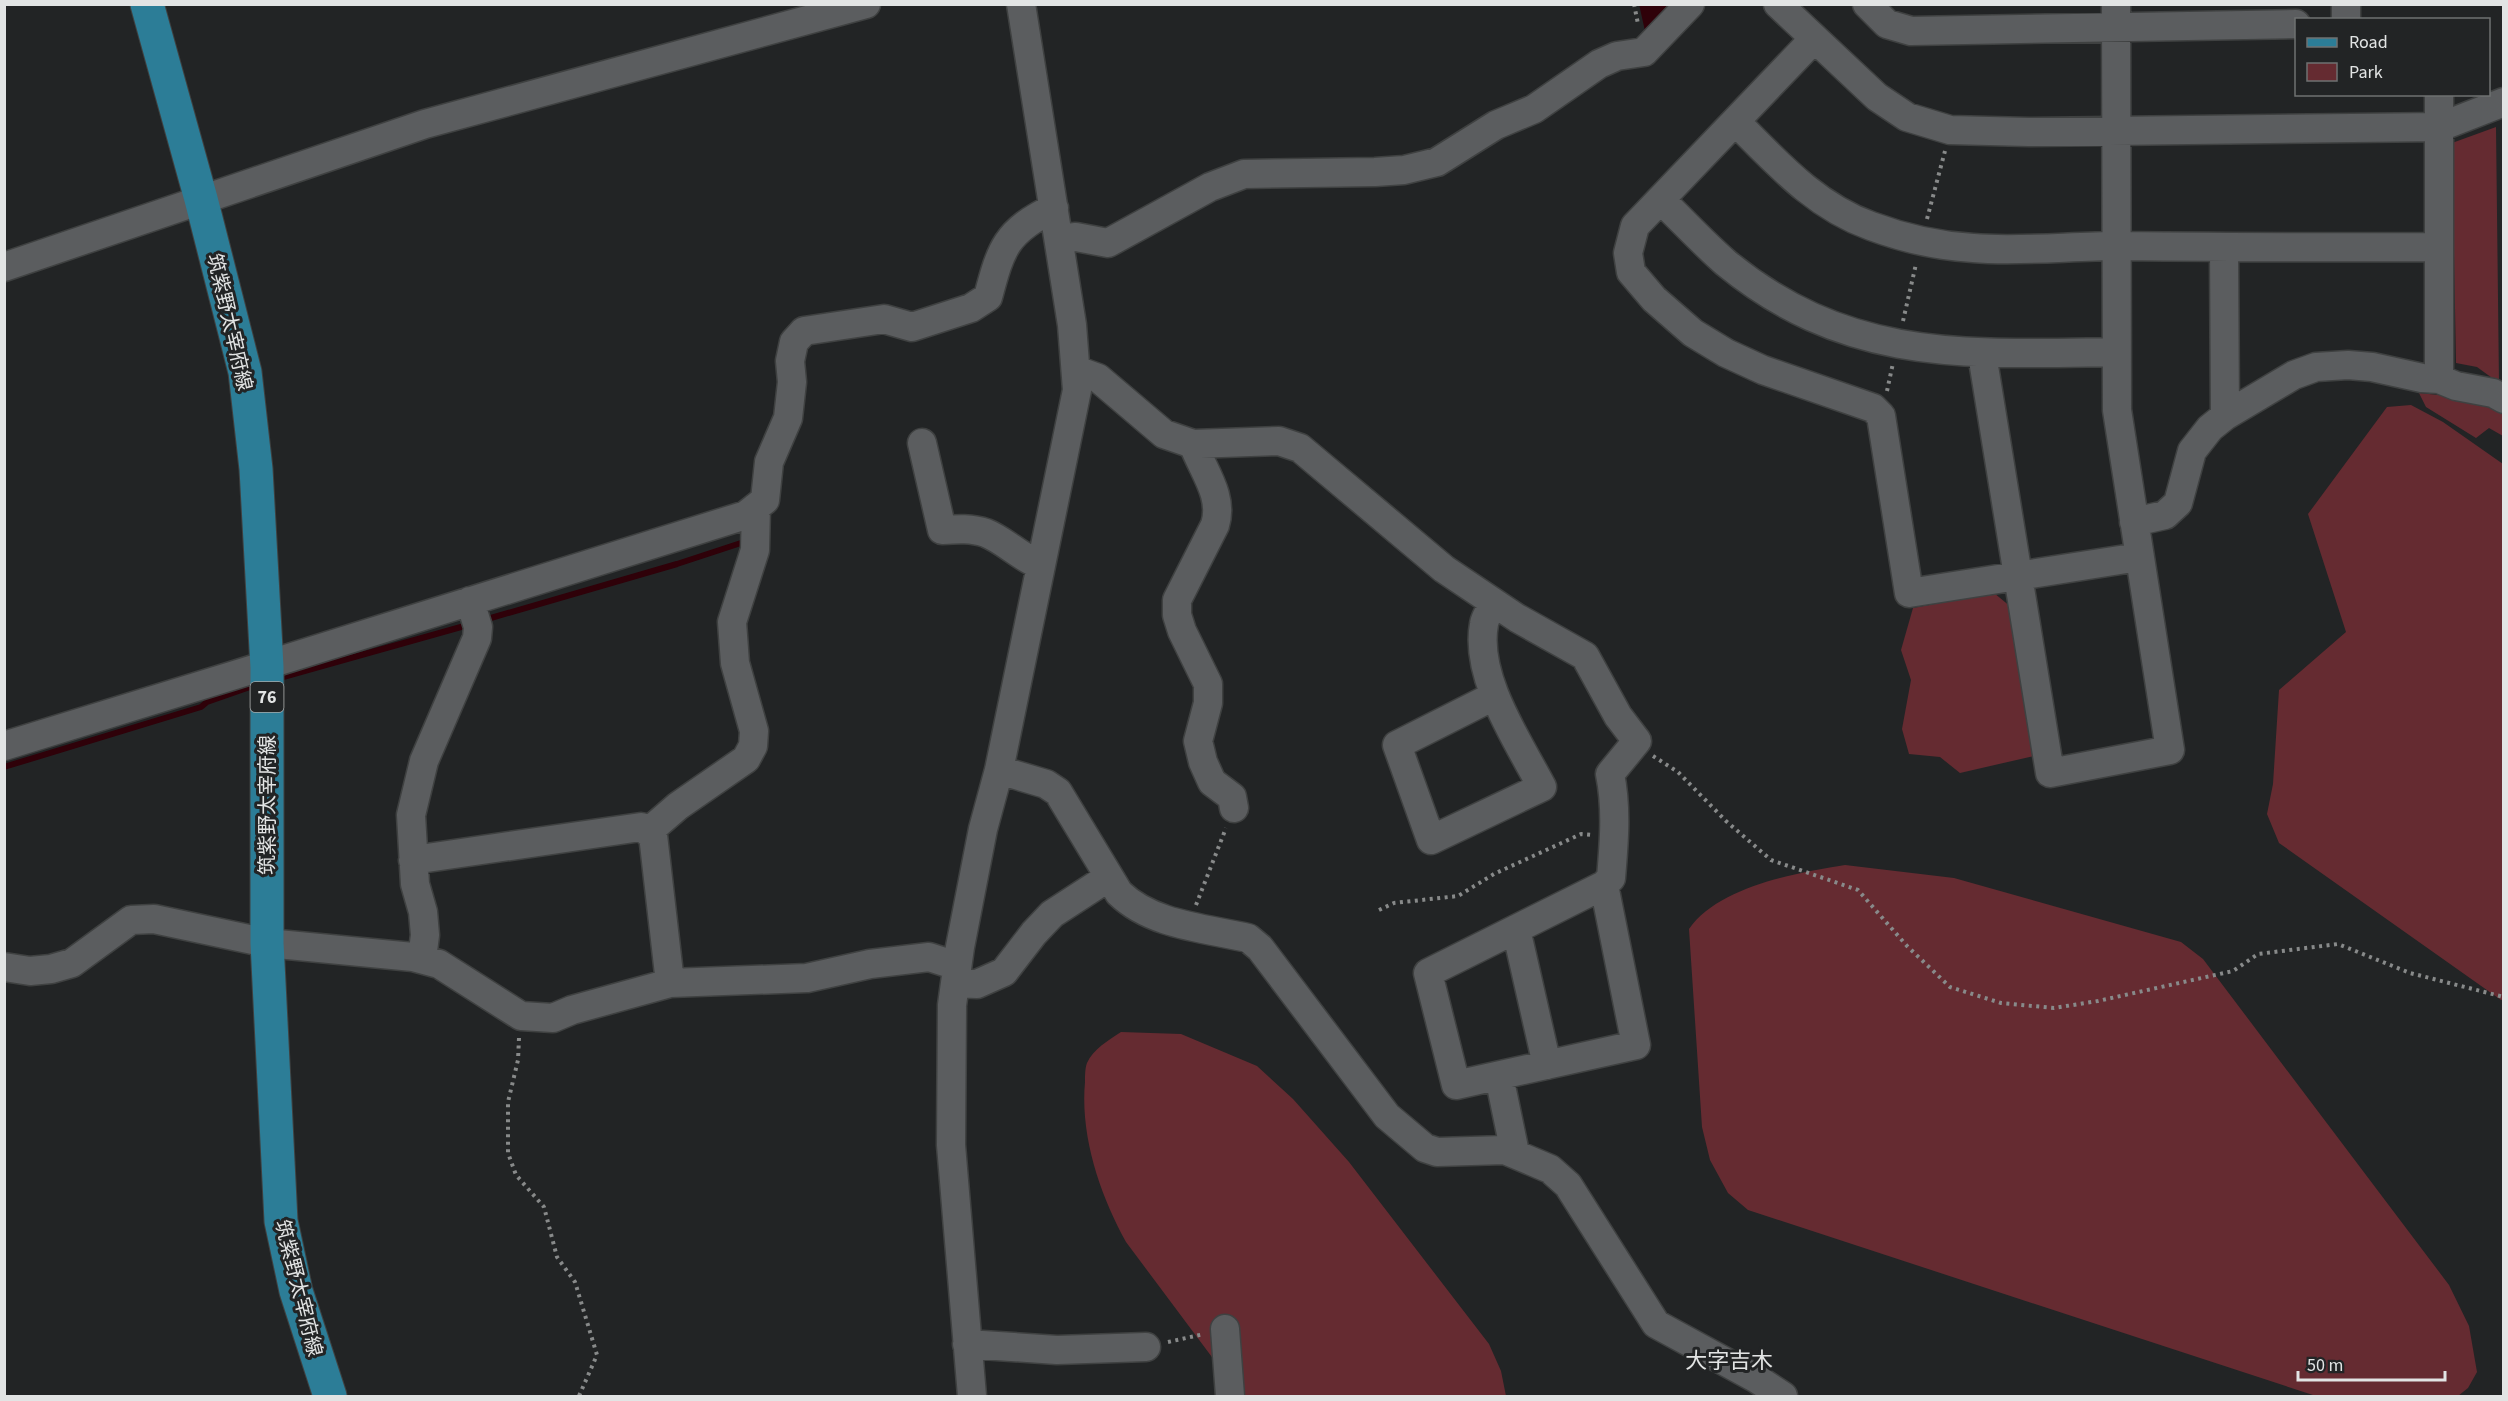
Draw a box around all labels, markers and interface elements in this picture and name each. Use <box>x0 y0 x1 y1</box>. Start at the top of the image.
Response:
legend <box>2295 18 2490 96</box>
text: Road <box>2349 30 2388 55</box>
text: Park <box>2349 60 2383 85</box>
street label: 筑紫野太宰府線 <box>200 251 258 394</box>
road number: 76 <box>250 682 284 712</box>
street label: 筑紫野太宰府線 <box>254 735 282 875</box>
street label: 筑紫野太宰府線 <box>268 1217 329 1360</box>
scale bar <box>2298 1344 2445 1382</box>
district label: 大字吉木 <box>1685 1345 1773 1377</box>
text: 50 m <box>2307 1353 2343 1378</box>

